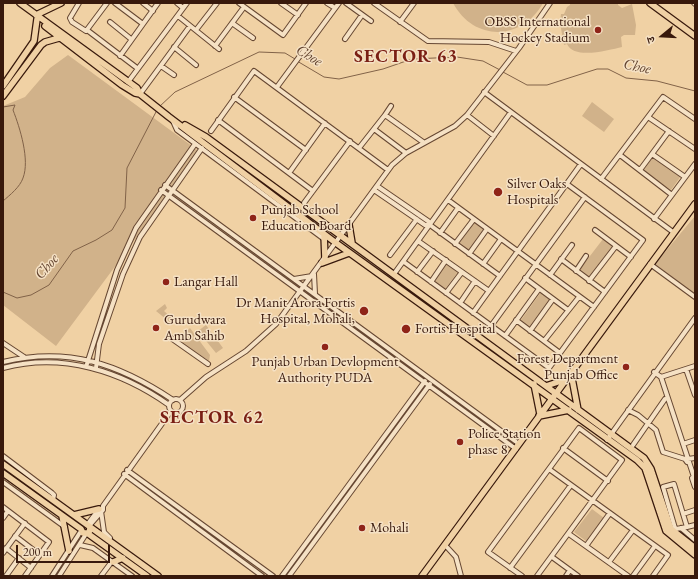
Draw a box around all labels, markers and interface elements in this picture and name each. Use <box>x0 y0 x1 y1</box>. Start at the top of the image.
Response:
place label: OBSS International Hockey Stadium <box>485 14 590 46</box>
north arrow <box>642 16 682 56</box>
marker: OBSS International Hockey Stadium <box>593 25 603 35</box>
text: उ <box>643 35 658 45</box>
water label: Choe <box>293 41 325 71</box>
district label: SECTOR 63 <box>354 46 458 68</box>
water label: Choe <box>622 56 652 78</box>
place label: Silver Oaks Hospitals <box>507 176 566 208</box>
marker: Silver Oaks Hospitals <box>492 186 504 198</box>
place label: Punjab School Education Board <box>261 202 351 234</box>
marker: Punjab School Education Board <box>248 213 258 223</box>
water label: Choe <box>31 251 63 283</box>
place label: Langar Hall <box>174 274 238 290</box>
marker: Langar Hall <box>161 277 171 287</box>
place label: Dr Manit Arora Fortis Hospital, Mohali, <box>236 295 355 328</box>
marker: Dr Manit Arora Fortis Hospital, Mohali, <box>358 305 370 317</box>
place label: Gurudwara Amb Sahib <box>164 312 226 344</box>
place label: Fortis Hospital <box>415 321 495 337</box>
marker: Gurudwara Amb Sahib <box>151 323 161 333</box>
marker: Fortis Hospital <box>400 323 412 335</box>
marker: Punjab Urban Devlopment Authority PUDA <box>320 342 330 352</box>
place label: Forest Department Punjab Office <box>517 351 618 384</box>
place label: Punjab Urban Devlopment Authority PUDA <box>252 354 398 386</box>
marker: Forest Department Punjab Office <box>621 362 631 372</box>
district label: SECTOR 62 <box>160 407 264 429</box>
place label: Police Station phase 8 <box>468 426 541 458</box>
marker: Police Station phase 8 <box>455 437 465 447</box>
place label: Mohali <box>370 520 409 536</box>
marker: Mohali <box>357 523 367 533</box>
scale bar <box>18 537 112 563</box>
text: 200 m <box>23 544 52 560</box>

